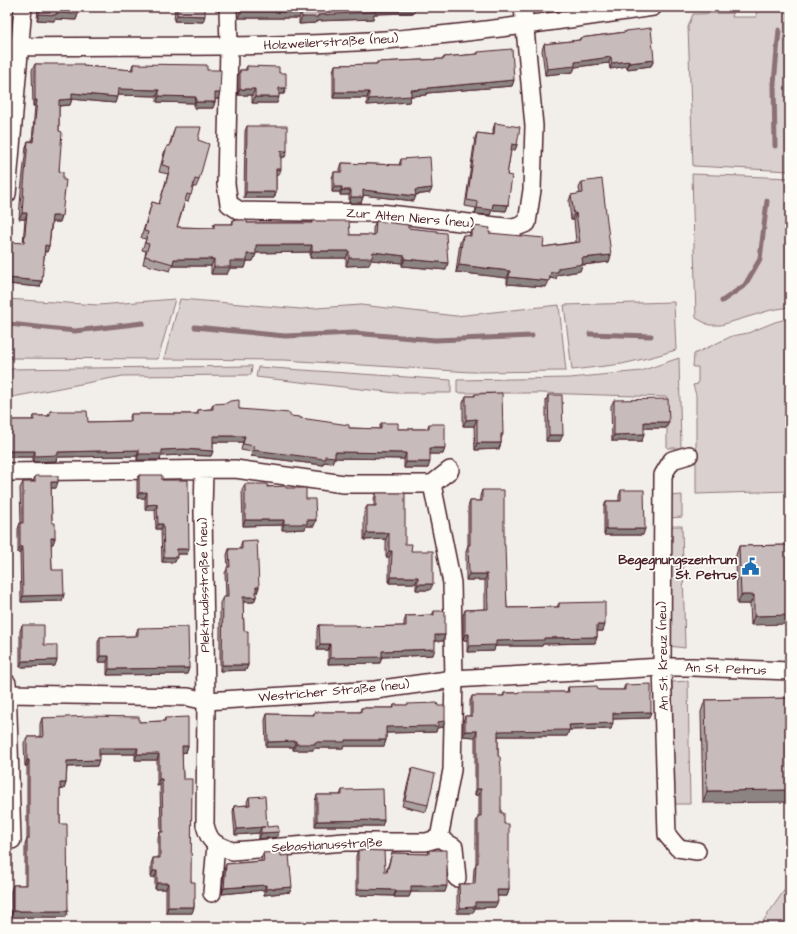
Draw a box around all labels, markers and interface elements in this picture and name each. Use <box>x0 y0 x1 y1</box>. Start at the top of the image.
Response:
street label: Holzweilerstraße (neu) <box>263 29 399 55</box>
street label: Zur Alten Niers (neu) <box>345 203 475 233</box>
street label: Plektrudisstraße (neu) <box>194 517 214 653</box>
place label: Begegnungszentrum St. Petrus <box>618 551 738 584</box>
public building icon: Begegnungszentrum St. Petrus <box>740 557 760 577</box>
street label: An St. Kreuz (neu) <box>653 601 673 711</box>
street label: An St. Petrus <box>685 659 768 679</box>
street label: Westricher Straße (neu) <box>258 675 411 707</box>
street label: Sebastianusstraße <box>271 833 383 857</box>

